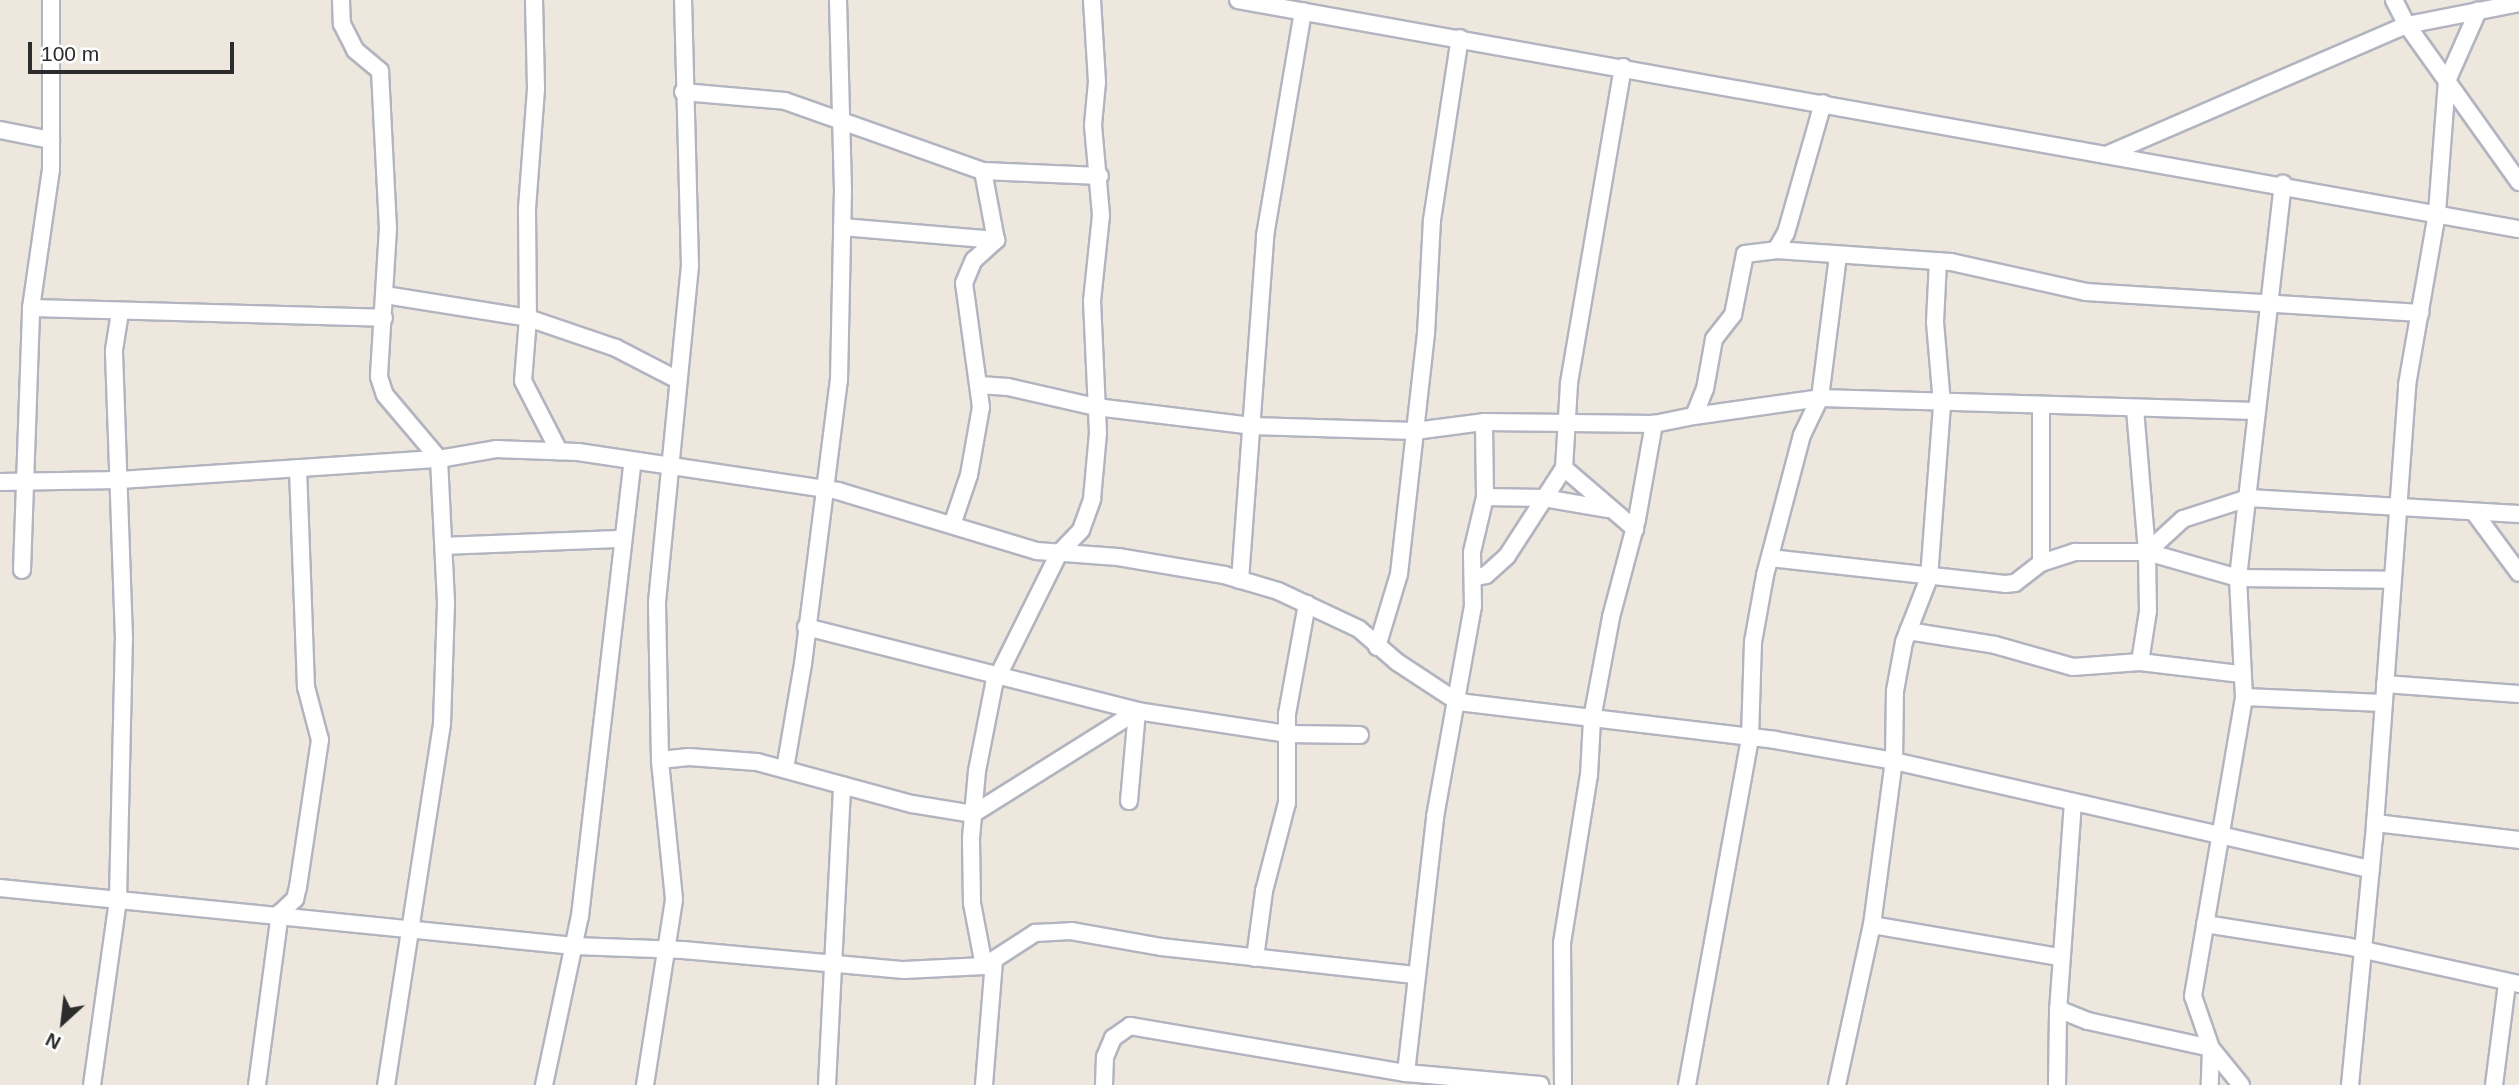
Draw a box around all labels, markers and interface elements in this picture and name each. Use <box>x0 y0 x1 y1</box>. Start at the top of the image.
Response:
scale bar <box>32 28 238 72</box>
text: 100 m <box>41 42 99 65</box>
north arrow <box>28 987 98 1057</box>
text: N <box>42 1029 64 1054</box>

